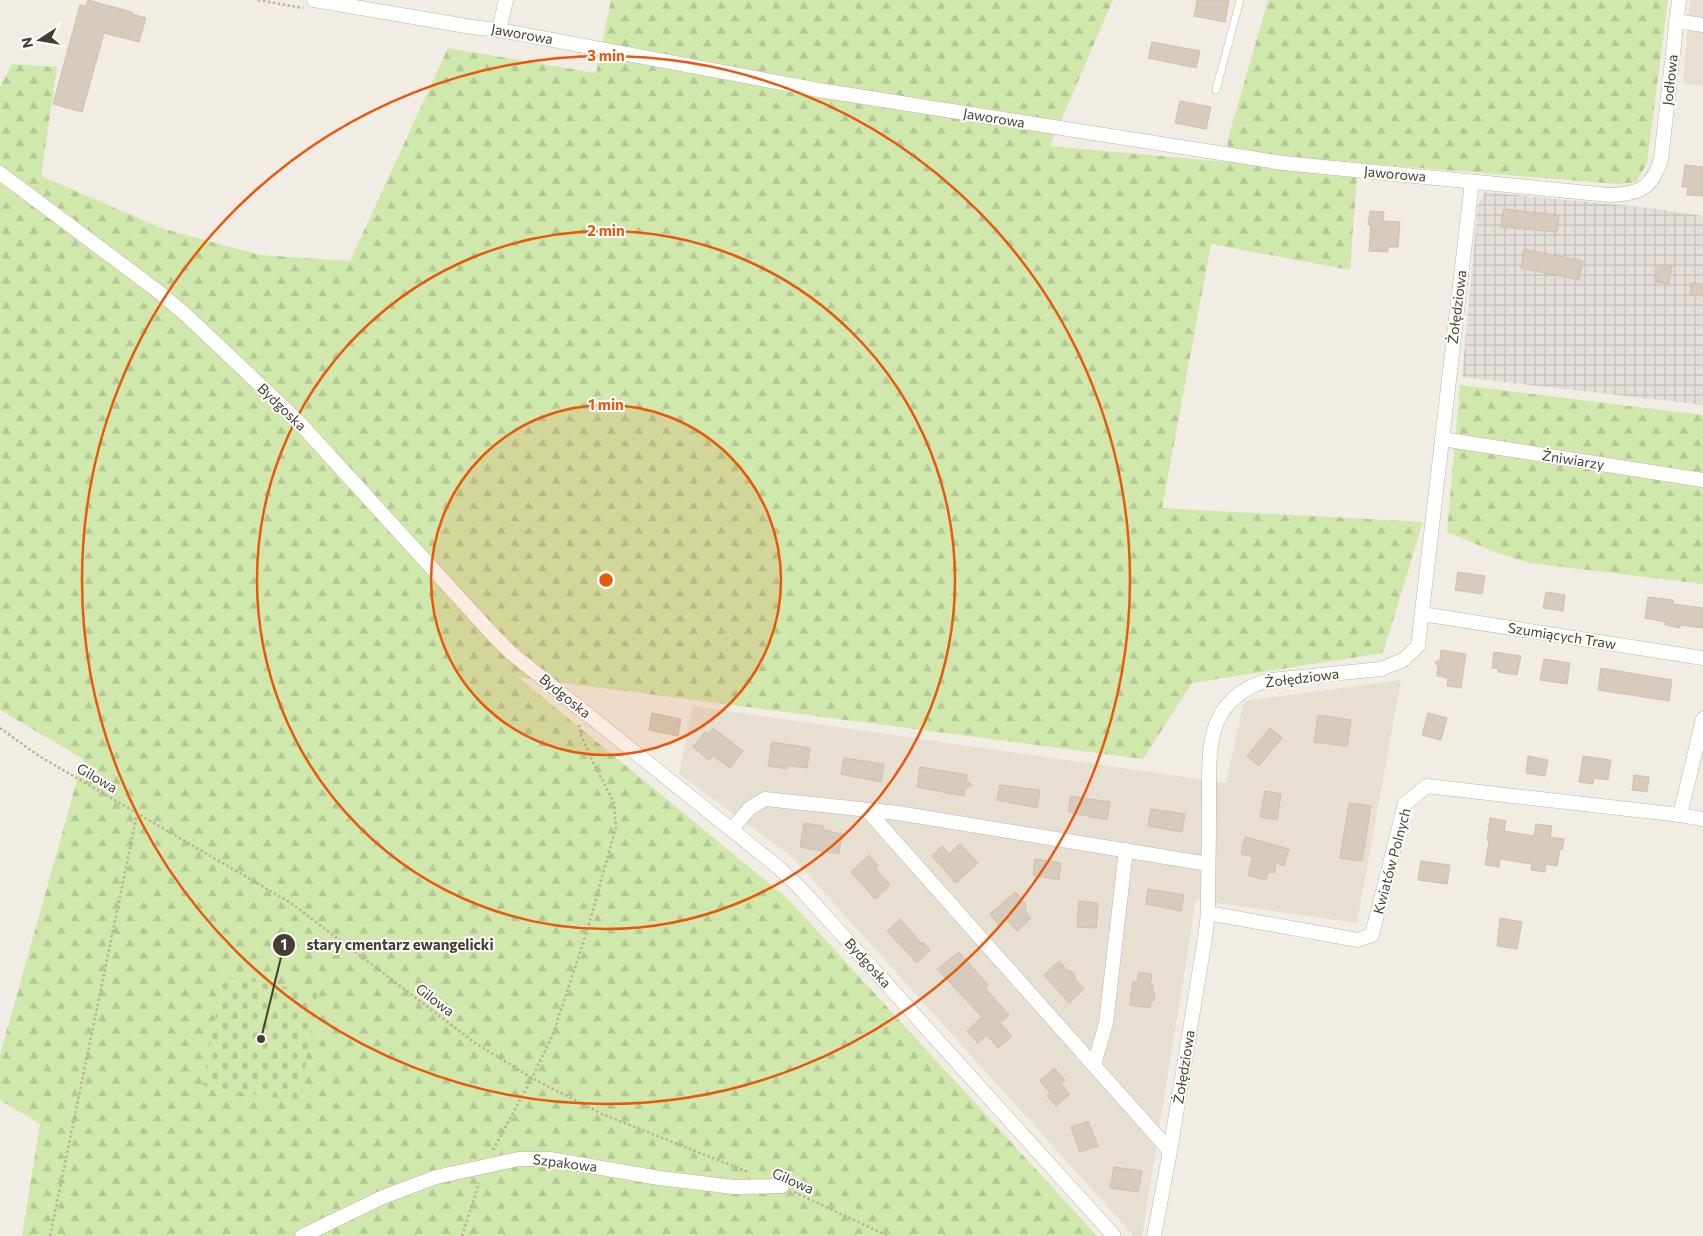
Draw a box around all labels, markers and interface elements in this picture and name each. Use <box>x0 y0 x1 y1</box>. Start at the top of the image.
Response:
north arrow <box>15 15 65 65</box>
street label: Jaworowa <box>490 20 554 47</box>
text: N <box>17 36 36 50</box>
text: 3 min <box>587 46 625 64</box>
street label: Jodłowa <box>1658 54 1681 106</box>
street label: Jaworowa <box>962 104 1026 131</box>
street label: Jaworowa <box>1363 162 1427 185</box>
text: 2 min <box>587 221 625 239</box>
street label: Żołędziowa <box>1444 269 1469 345</box>
street label: Bydgoska <box>254 379 310 434</box>
text: 1 min <box>588 395 624 413</box>
street label: Żniwiarzy <box>1541 446 1605 473</box>
centre of rings <box>597 571 615 589</box>
street label: Szumiących Traw <box>1507 619 1617 652</box>
street label: Żołędziowa <box>1264 665 1340 690</box>
street label: Bydgoska <box>536 670 594 721</box>
street label: Gilowa <box>74 759 121 796</box>
street label: Kwiatów Polnych <box>1369 806 1414 916</box>
callout: stary cmentarz ewangelicki <box>271 930 504 960</box>
street label: Bydgoska <box>842 934 895 991</box>
text: 1 <box>281 935 287 953</box>
text: stary cmentarz ewangelicki <box>306 935 494 953</box>
street label: Gilowa <box>413 980 458 1020</box>
street label: Żołędziowa <box>1169 1029 1198 1105</box>
street label: Szpakowa <box>532 1150 598 1175</box>
street label: Gilowa <box>770 1164 817 1197</box>

